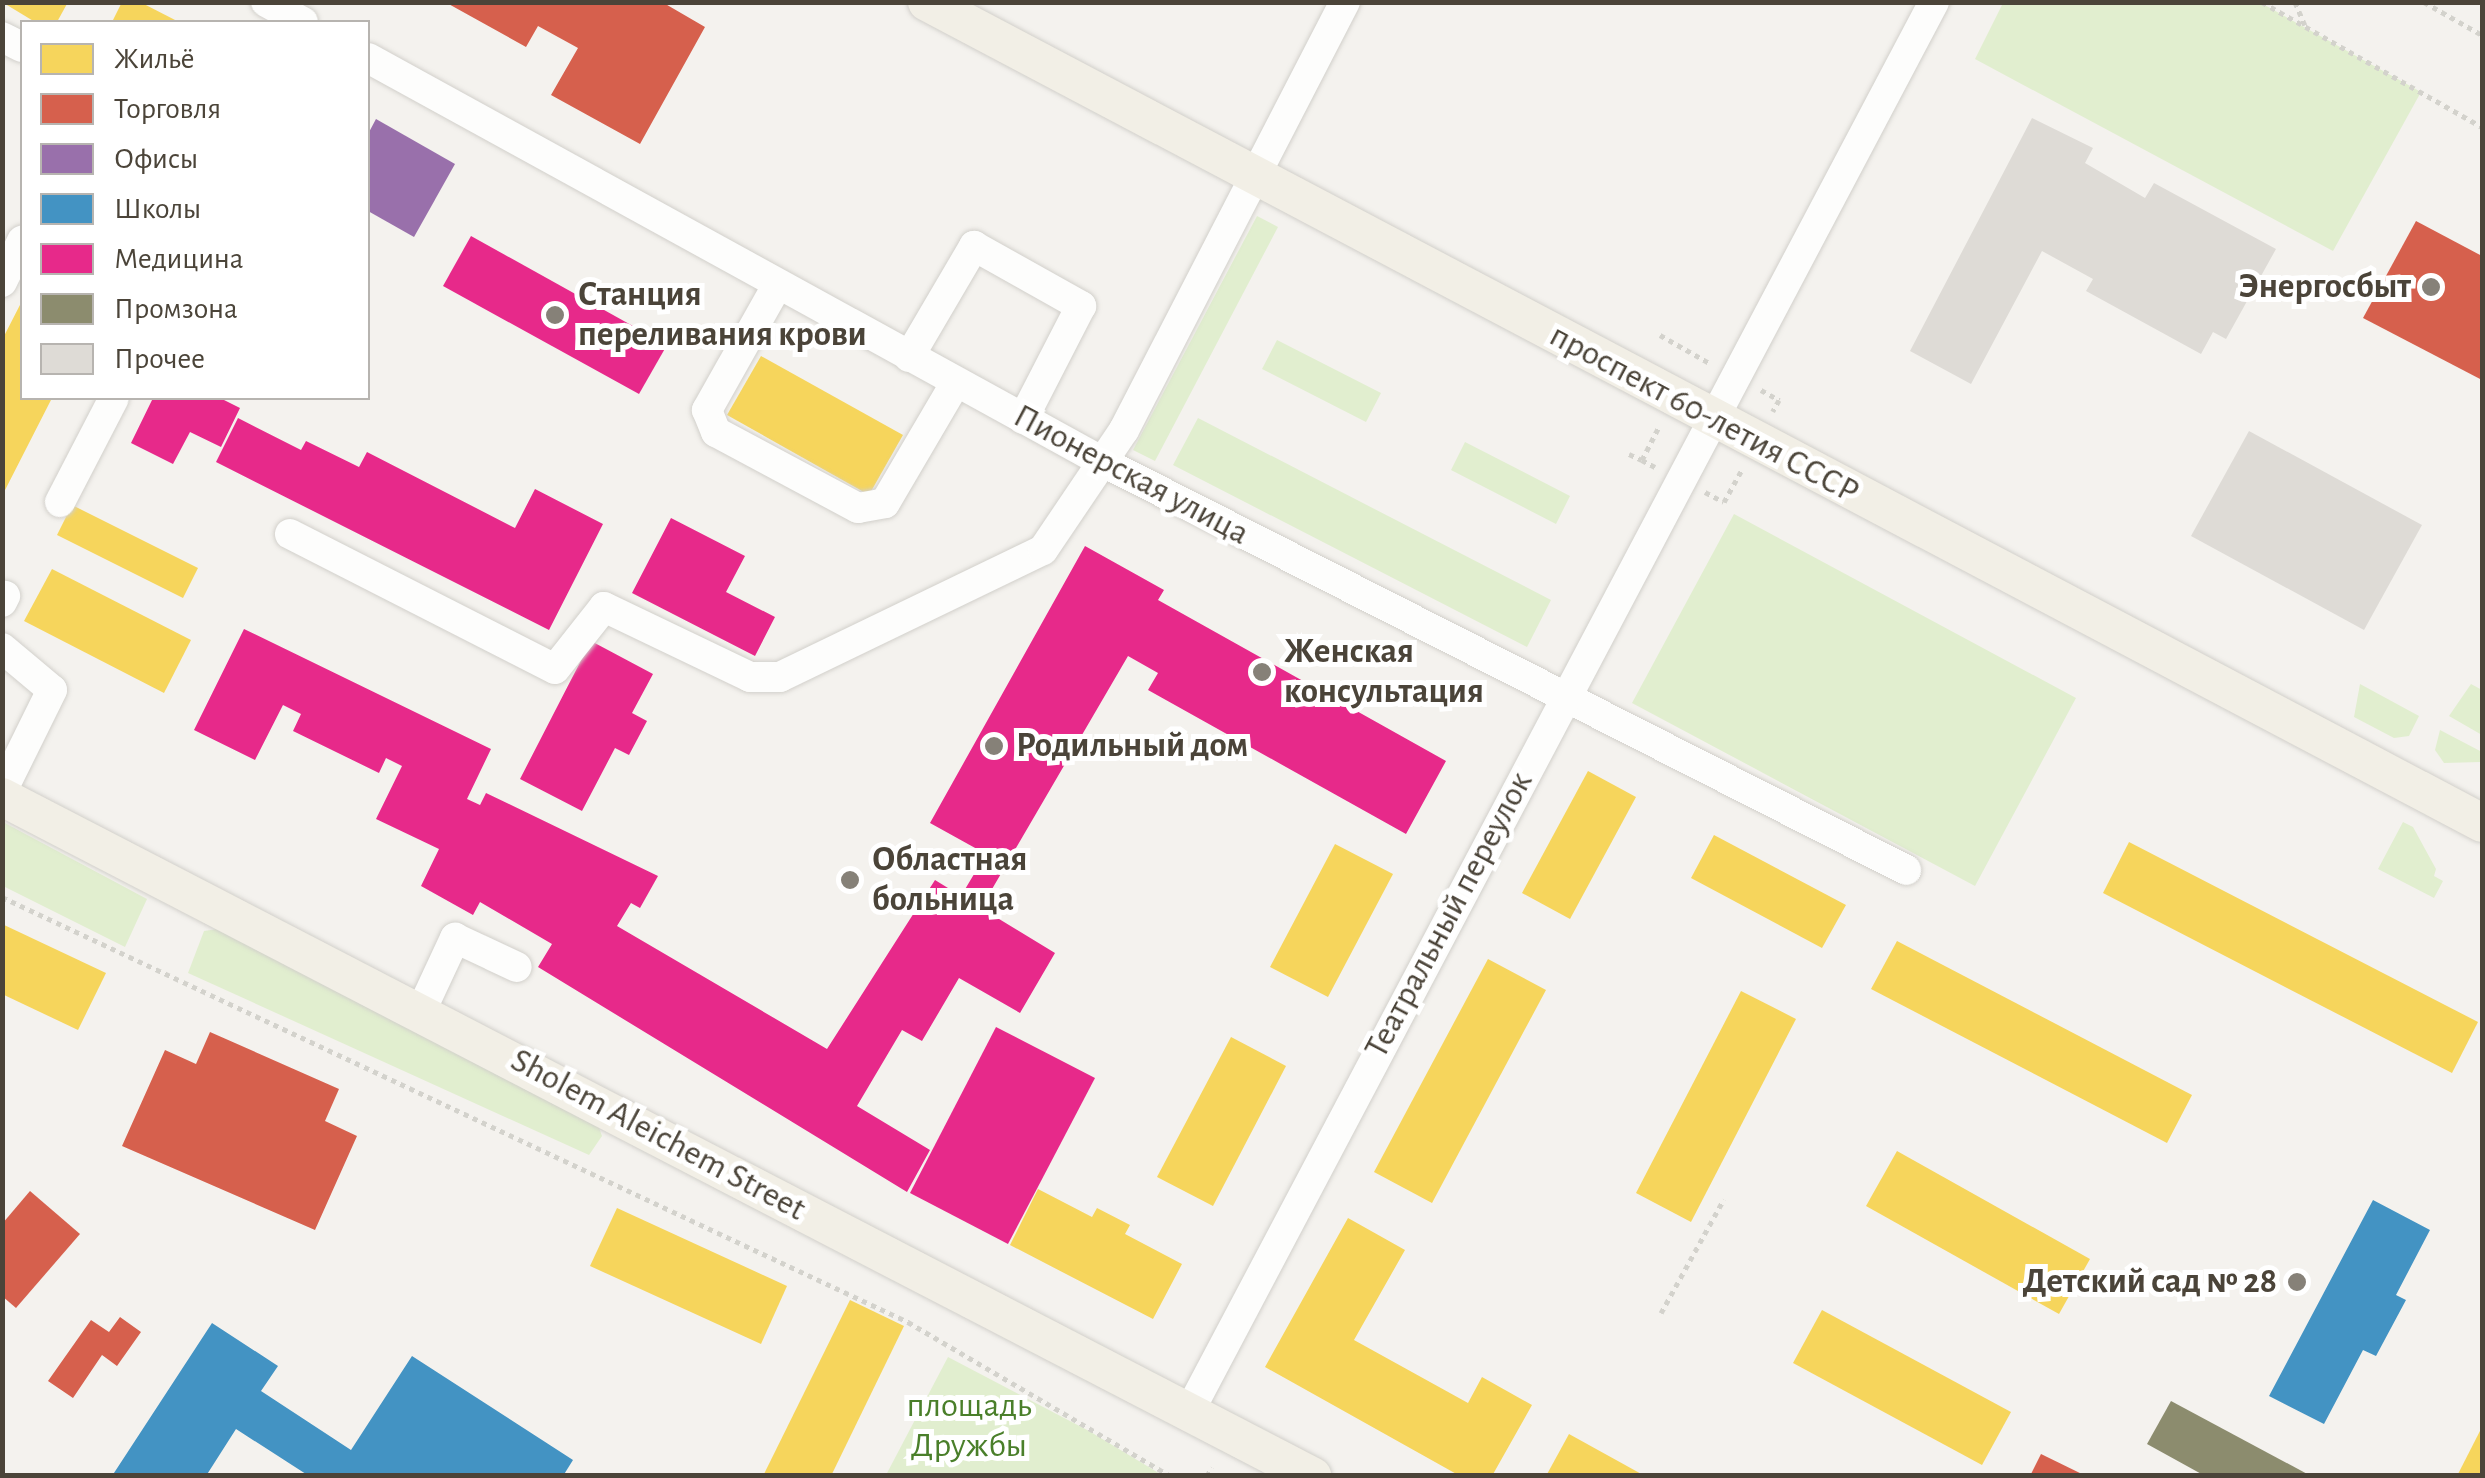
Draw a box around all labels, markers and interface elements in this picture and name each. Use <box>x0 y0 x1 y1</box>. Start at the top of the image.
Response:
legend <box>20 20 370 400</box>
text: Жильё <box>114 44 195 74</box>
text: Торговля <box>114 94 221 124</box>
text: Офисы <box>114 144 198 174</box>
text: Школы <box>114 194 201 224</box>
text: Медицина <box>114 244 244 274</box>
place label: Энергосбыт <box>2239 266 2411 308</box>
place label: Станция переливания крови <box>578 274 867 356</box>
marker: Энергосбыт <box>2420 276 2442 298</box>
text: Промзона <box>114 294 238 324</box>
marker: Станция переливания крови <box>542 302 568 328</box>
street label: проспект 60-летия СССР <box>1542 315 1866 513</box>
text: Прочее <box>114 344 205 374</box>
street label: Пионерская улица <box>1006 395 1256 555</box>
place label: Женская консультация <box>1284 631 1484 713</box>
marker: Женская консультация <box>1249 659 1275 685</box>
place label: Родильный дом <box>1016 725 1248 767</box>
marker: Родильный дом <box>981 733 1007 759</box>
street label: Театральный переулок <box>1356 765 1542 1065</box>
place label: Областная больница <box>872 839 1027 921</box>
marker: Областная больница <box>837 867 863 893</box>
street label: Sholem Aleichem Street <box>504 1040 812 1230</box>
place label: Детский сад № 28 <box>2022 1261 2277 1303</box>
marker: Детский сад № 28 <box>2286 1271 2308 1293</box>
park label: площадь Дружбы <box>906 1385 1032 1467</box>

